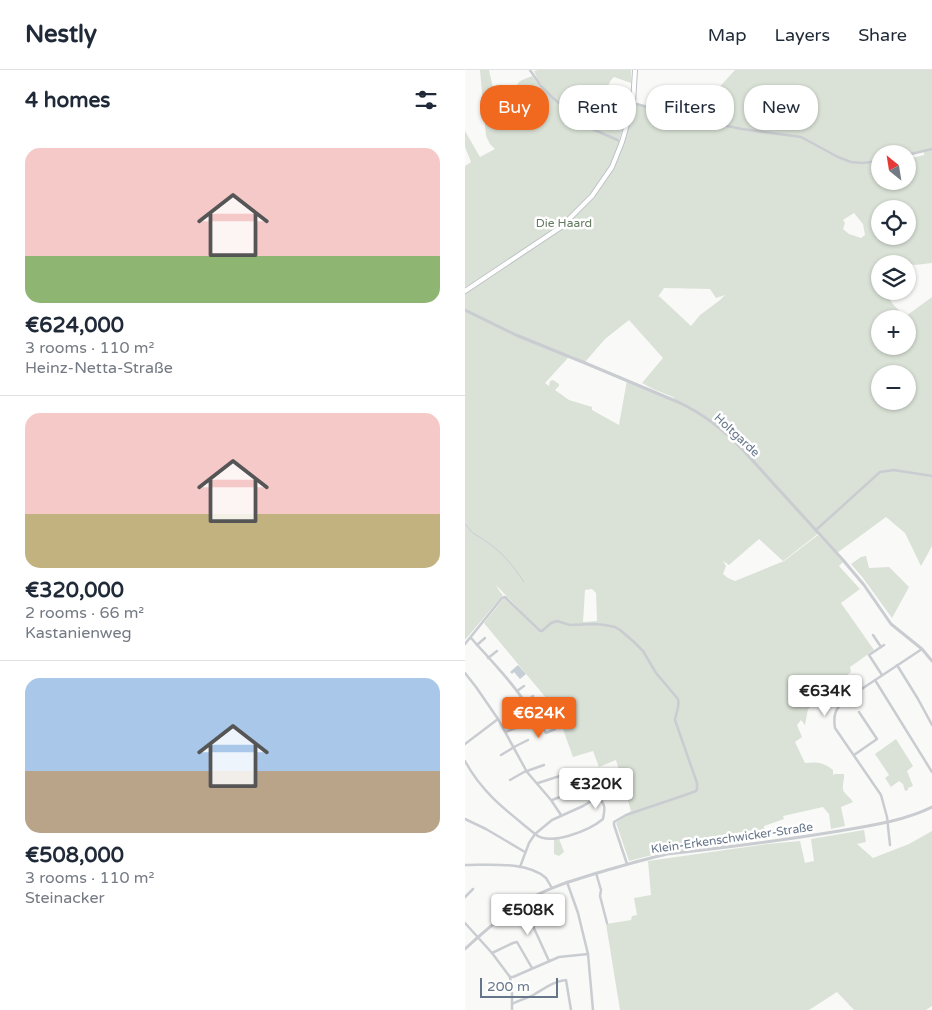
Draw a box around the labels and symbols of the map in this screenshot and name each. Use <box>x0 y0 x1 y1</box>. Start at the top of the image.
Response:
north arrow <box>871 145 916 190</box>
park label: Die Haard <box>536 216 592 230</box>
street label: Holtgarde <box>711 411 763 460</box>
pin: €634K <box>790 674 860 717</box>
pin: €624K <box>504 696 574 739</box>
pin: €320K <box>561 768 631 810</box>
street label: Klein-Erkenschwicker-Straße <box>650 820 814 856</box>
pin: €508K <box>493 894 563 936</box>
scale bar <box>480 975 557 998</box>

